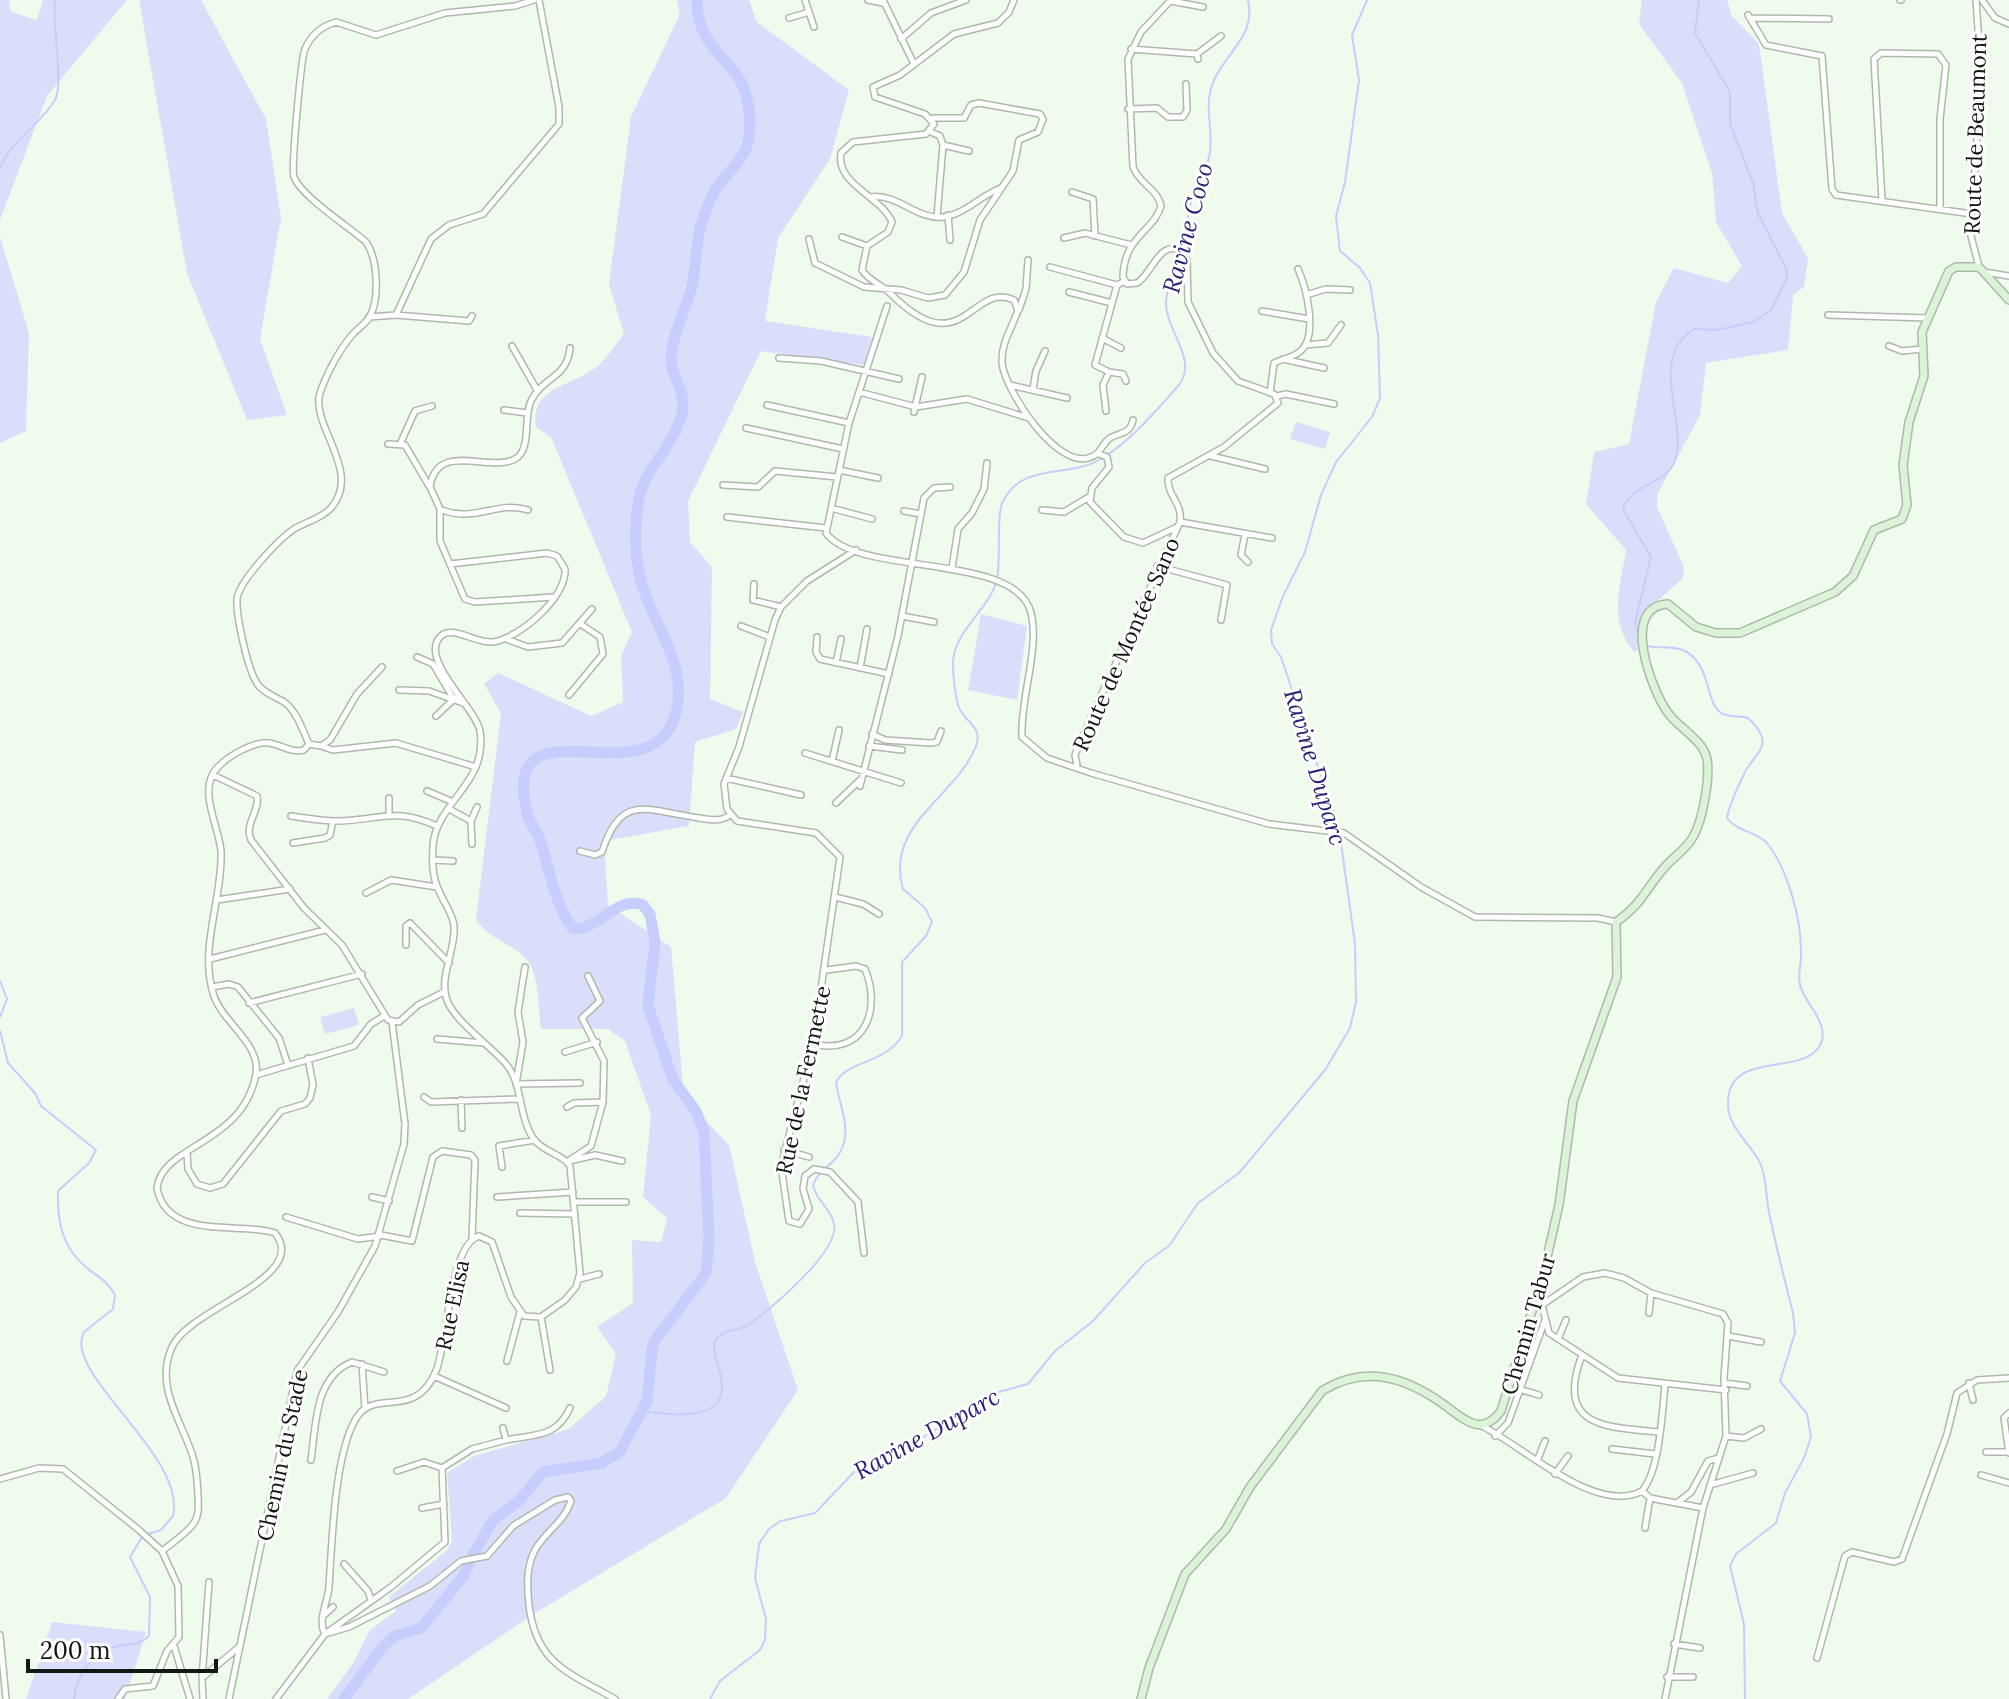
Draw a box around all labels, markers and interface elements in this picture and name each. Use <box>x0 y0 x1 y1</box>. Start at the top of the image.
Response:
street label: Route de Beaumont <box>1958 33 1993 235</box>
water label: Ravine Coco <box>1155 159 1220 297</box>
street label: Route de Montée Sano <box>1066 533 1186 755</box>
water label: Ravine Duparc <box>1277 685 1354 849</box>
street label: Rue de la Fermette <box>769 983 837 1177</box>
street label: Chemin Tabur <box>1494 1250 1562 1398</box>
street label: Rue Elisa <box>429 1257 475 1353</box>
street label: Chemin du Stade <box>250 1366 314 1543</box>
water label: Ravine Duparc <box>848 1381 1005 1486</box>
scale bar <box>28 1623 216 1673</box>
text: 200 m <box>40 1635 110 1666</box>

